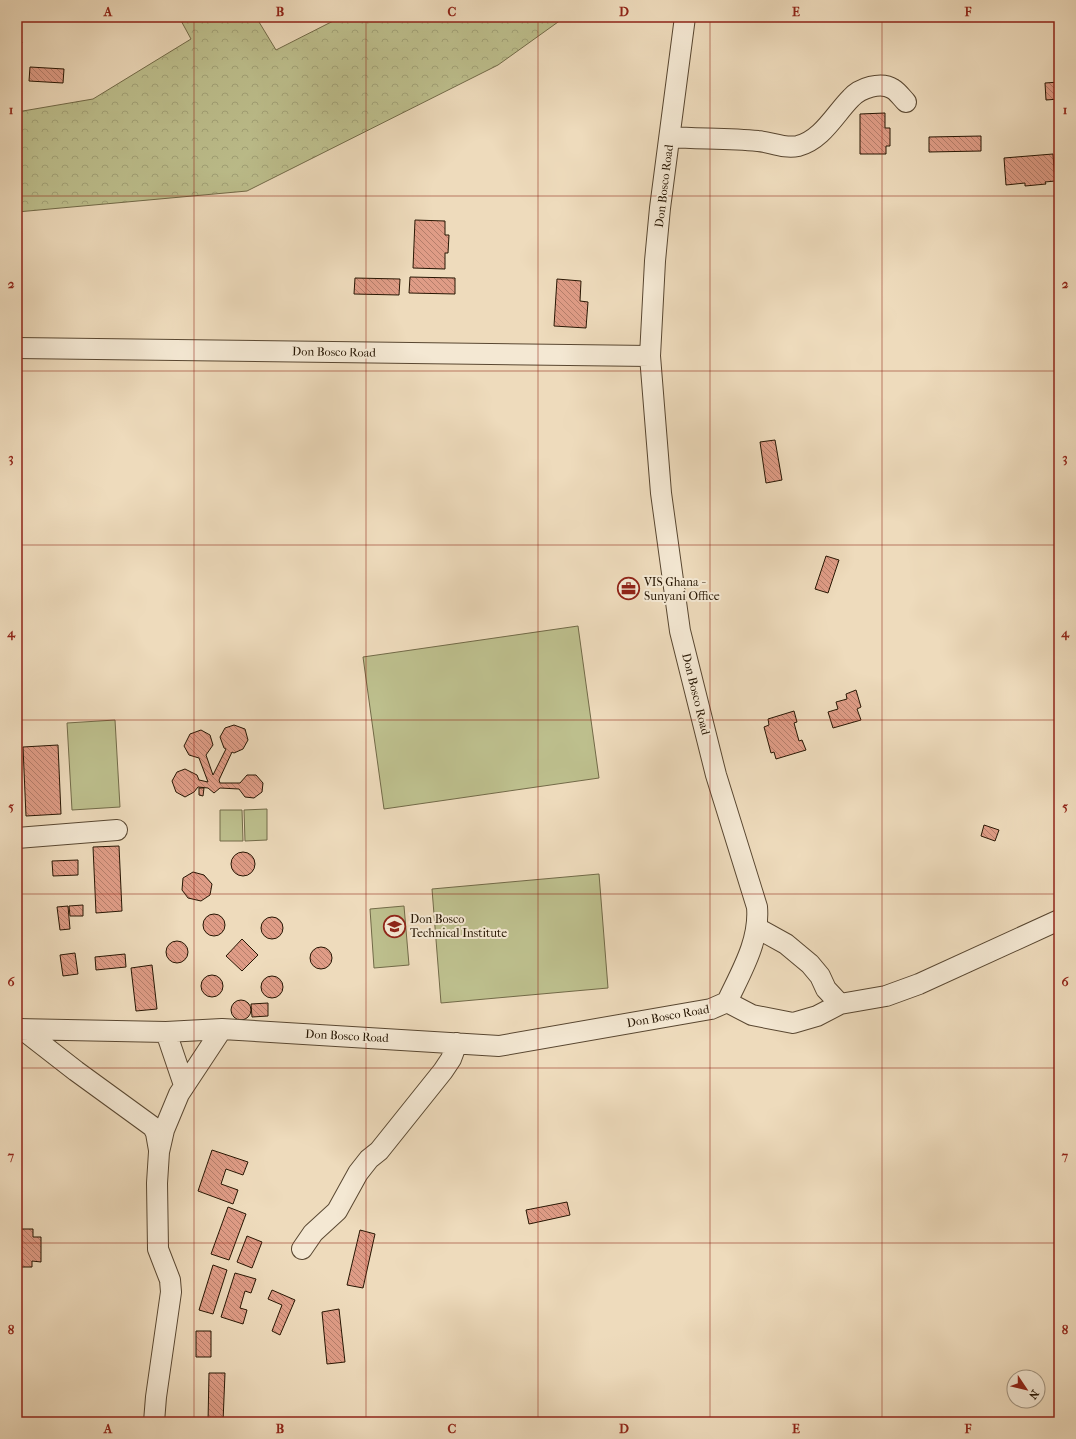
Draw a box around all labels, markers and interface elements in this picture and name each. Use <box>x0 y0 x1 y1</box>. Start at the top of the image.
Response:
text: A <box>103 4 113 19</box>
text: B <box>276 4 285 19</box>
text: C <box>448 4 457 19</box>
text: D <box>619 4 629 19</box>
text: E <box>792 4 800 19</box>
text: F <box>964 4 972 19</box>
text: 1 <box>9 102 14 117</box>
text: 1 <box>1063 102 1068 117</box>
street label: Don Bosco Road <box>652 143 676 228</box>
text: 2 <box>8 276 15 291</box>
text: 2 <box>1062 276 1069 291</box>
street label: Don Bosco Road <box>292 344 376 360</box>
text: 3 <box>8 450 14 466</box>
text: 3 <box>1062 450 1068 466</box>
place label: VIS Ghana - Sunyani Office <box>643 575 720 603</box>
office icon: VIS Ghana - Sunyani Office <box>615 576 641 602</box>
text: 4 <box>6 625 16 641</box>
text: 4 <box>1060 625 1070 641</box>
street label: Don Bosco Road <box>679 652 713 737</box>
text: 5 <box>8 799 14 814</box>
text: 5 <box>1062 799 1068 814</box>
place label: Don Bosco Technical Institute <box>410 912 507 940</box>
school or university icon: Don Bosco Technical Institute <box>381 913 407 939</box>
text: 6 <box>7 974 15 989</box>
text: 6 <box>1061 974 1069 989</box>
street label: Don Bosco Road <box>626 1002 711 1030</box>
street label: Don Bosco Road <box>305 1027 390 1045</box>
text: 7 <box>7 1148 15 1163</box>
text: 7 <box>1061 1148 1069 1163</box>
text: 8 <box>8 1322 15 1337</box>
text: 8 <box>1062 1322 1069 1337</box>
north arrow <box>1006 1369 1046 1409</box>
text: N <box>1026 1387 1042 1402</box>
text: A <box>103 1421 113 1436</box>
text: B <box>276 1421 285 1436</box>
text: C <box>448 1421 457 1436</box>
text: D <box>619 1421 629 1436</box>
text: E <box>792 1421 800 1436</box>
text: F <box>964 1421 972 1436</box>

